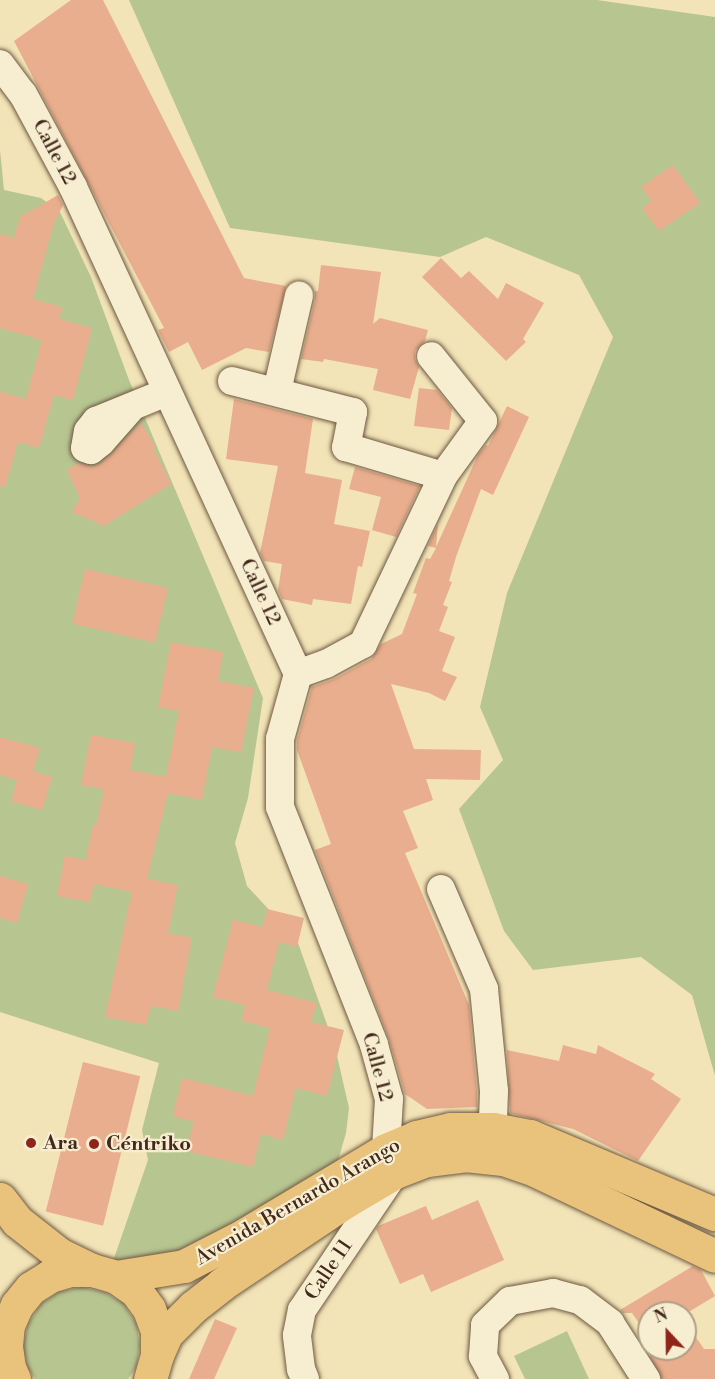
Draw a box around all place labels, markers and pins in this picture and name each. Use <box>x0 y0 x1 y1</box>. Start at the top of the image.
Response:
place label: Ara <box>43 1131 78 1155</box>
place label: Céntriko <box>106 1132 191 1156</box>
marker: Ara <box>24 1136 38 1150</box>
marker: Céntriko <box>87 1137 101 1151</box>

